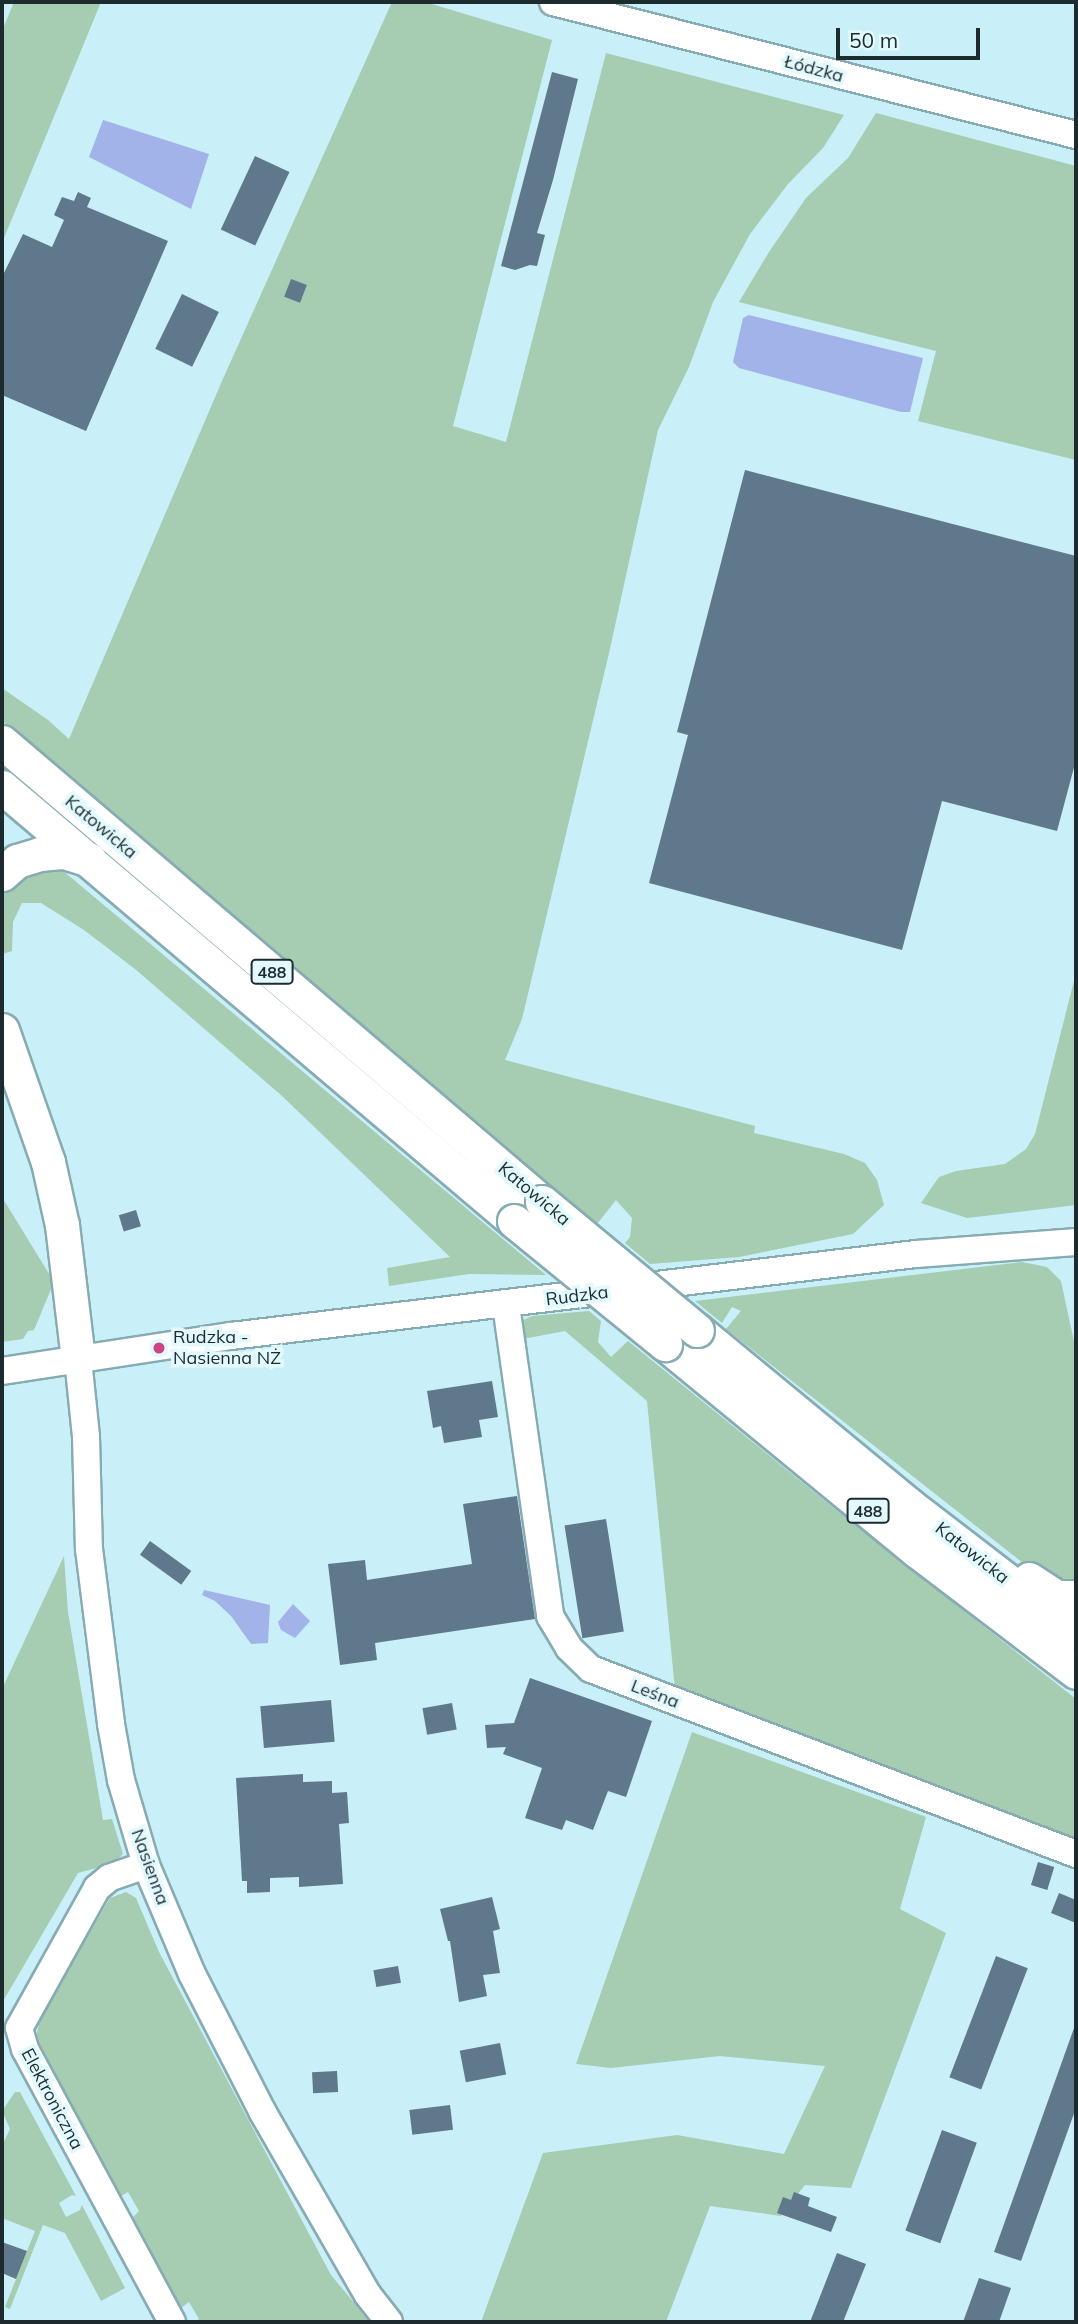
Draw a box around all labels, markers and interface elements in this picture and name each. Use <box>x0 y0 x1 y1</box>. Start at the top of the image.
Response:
scale bar <box>840 14 984 58</box>
text: 50 m <box>849 27 898 53</box>
street label: Łódzka <box>782 51 846 87</box>
street label: Katowicka <box>61 791 141 863</box>
road number: 488 <box>249 960 295 984</box>
street label: Katowicka <box>494 1158 574 1230</box>
street label: Rudzka <box>544 1281 610 1311</box>
place label: Rudzka - Nasienna NŻ <box>173 1327 281 1370</box>
marker: Rudzka - Nasienna NŻ <box>151 1340 167 1356</box>
road number: 488 <box>845 1498 891 1524</box>
street label: Katowicka <box>931 1518 1013 1588</box>
street label: Leśna <box>628 1675 682 1713</box>
street label: Nasienna <box>126 1826 174 1908</box>
street label: Elektroniczna <box>16 2045 88 2153</box>

